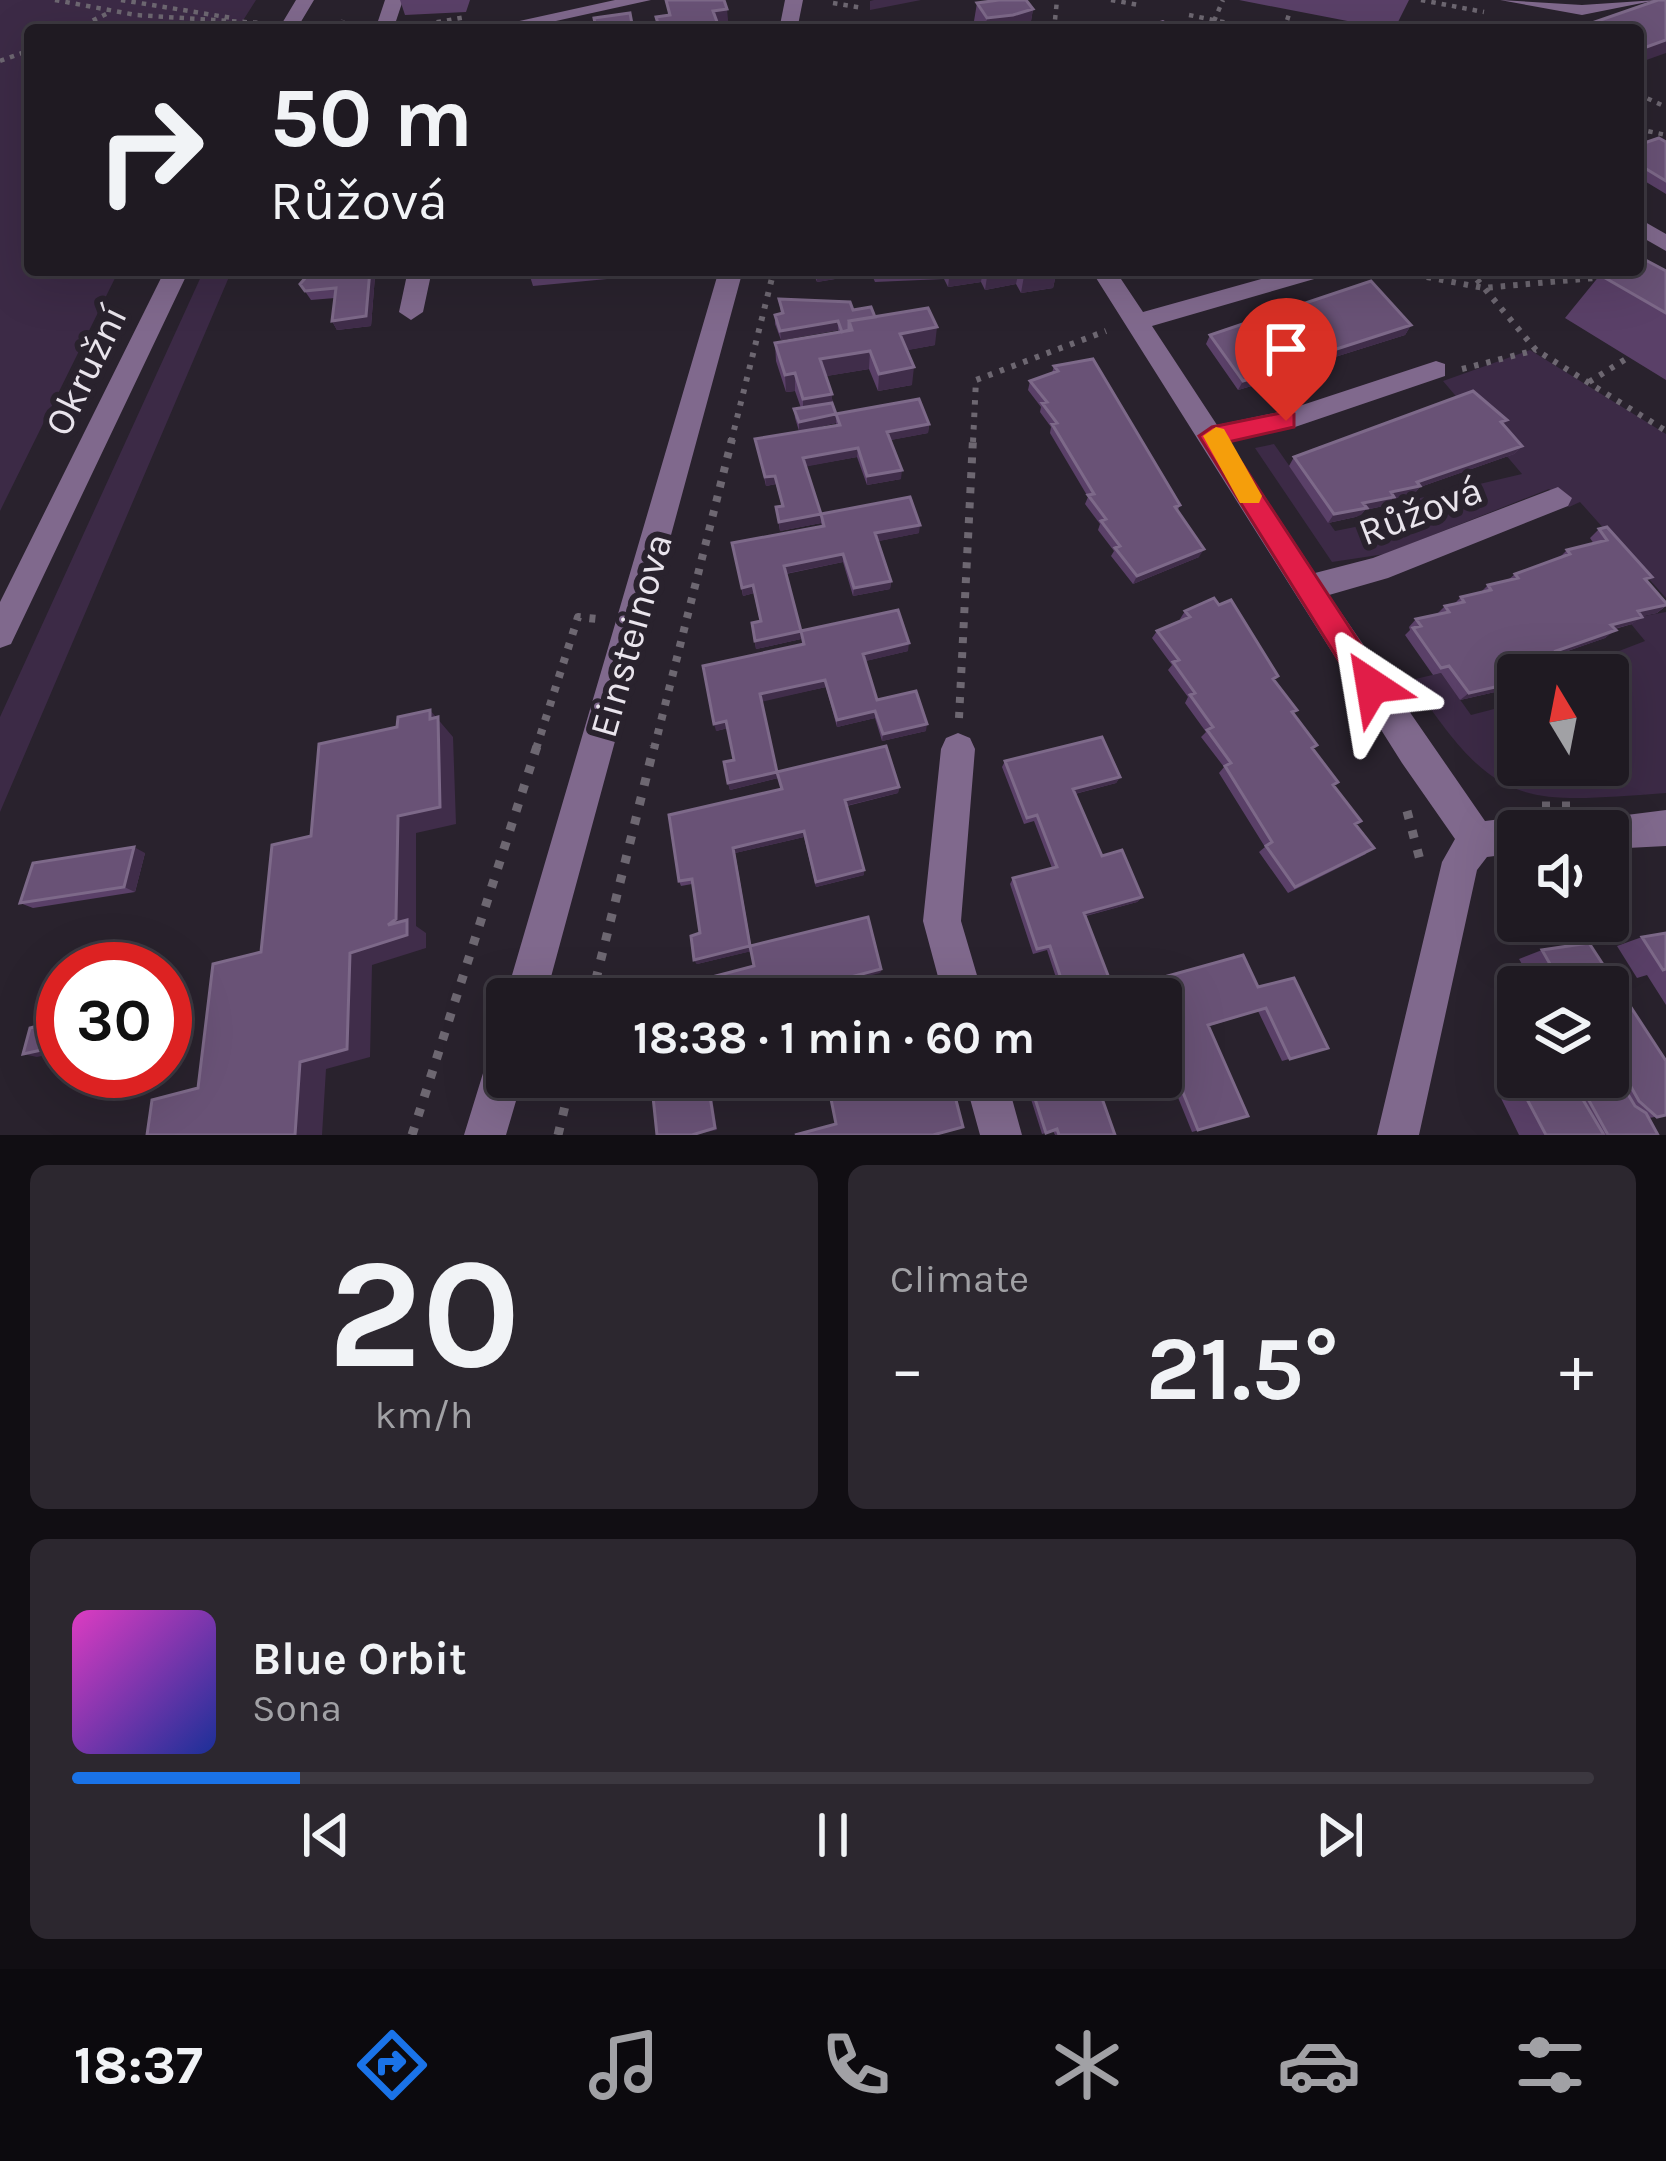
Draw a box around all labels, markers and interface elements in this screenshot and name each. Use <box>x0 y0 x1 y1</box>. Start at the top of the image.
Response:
text: 50 m <box>270 69 473 167</box>
icon: right <box>72 72 228 228</box>
text: Růžová <box>270 169 448 233</box>
street label: Okružní <box>35 298 137 443</box>
pin <box>1235 298 1337 421</box>
icon: arrive <box>1253 316 1319 382</box>
street label: Růžová <box>1352 466 1489 555</box>
street label: Einsteinova <box>580 528 682 742</box>
position arrow <box>1309 623 1435 749</box>
north arrow <box>1497 654 1629 786</box>
map controls <box>1497 654 1629 1098</box>
button: sound <box>1497 810 1629 942</box>
speed limit sign: 30 <box>36 942 192 1098</box>
button: layers <box>1497 966 1629 1098</box>
text: 18:38 · 1 min · 60 m <box>633 1012 1035 1064</box>
text: 20 <box>327 1223 521 1405</box>
text: Climate <box>890 1256 1029 1302</box>
text: 21.5° <box>1145 1316 1339 1422</box>
text: − <box>890 1330 925 1408</box>
text: + <box>1559 1330 1594 1408</box>
text: km/h <box>375 1392 473 1438</box>
text: Blue Orbit <box>252 1633 467 1685</box>
text: Sona <box>252 1685 342 1731</box>
icon: previous <box>293 1802 359 1868</box>
icon: pause <box>800 1802 866 1868</box>
icon: next <box>1307 1802 1373 1868</box>
icon: directions <box>350 2023 434 2107</box>
icon: music <box>582 2023 666 2107</box>
icon: phone <box>814 2023 898 2107</box>
icon: climate <box>1045 2023 1129 2107</box>
icon: car <box>1277 2023 1361 2107</box>
icon: filters <box>1508 2023 1592 2107</box>
text: 18:37 <box>74 2033 203 2097</box>

